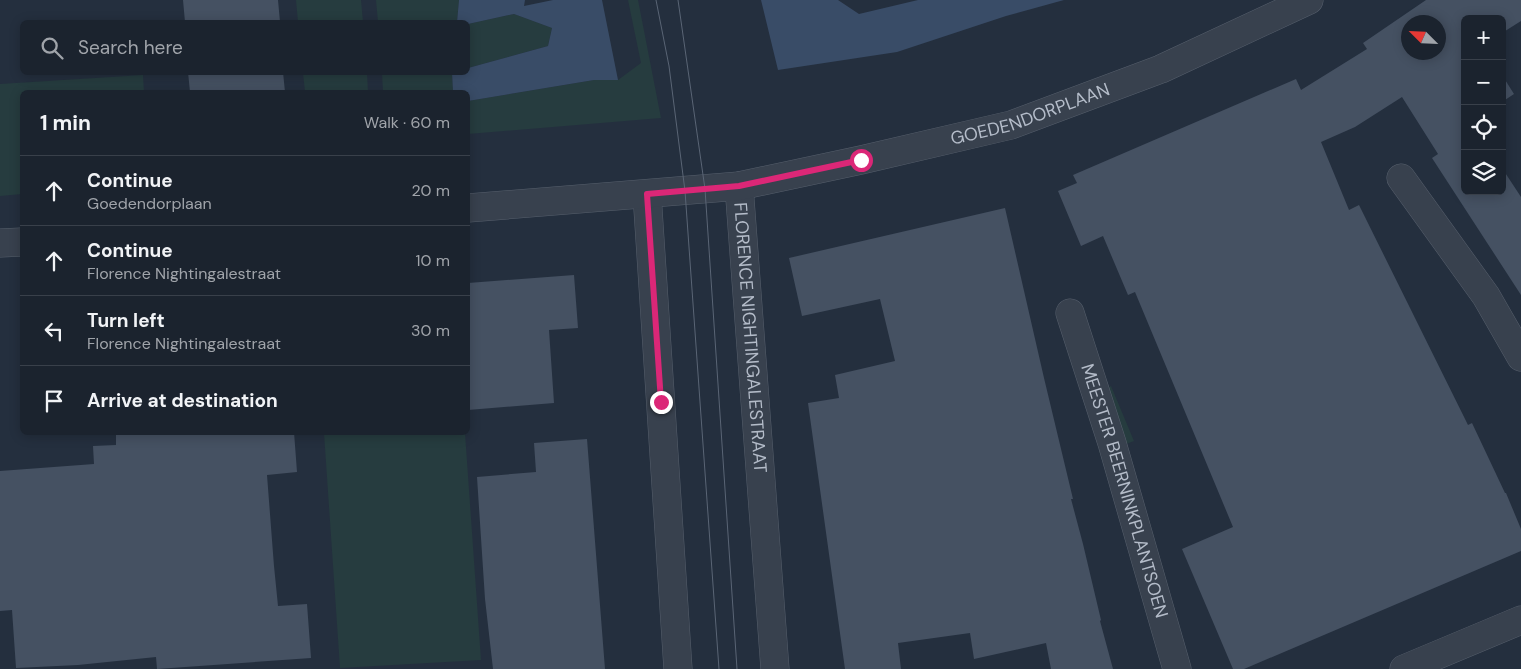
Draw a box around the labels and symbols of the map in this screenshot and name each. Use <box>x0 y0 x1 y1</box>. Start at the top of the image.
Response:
north arrow <box>1401 15 1446 60</box>
street label: GOEDENDORPLAAN <box>948 77 1113 151</box>
route start <box>850 149 873 172</box>
street label: FLORENCE NIGHTINGALESTRAAT <box>728 201 772 474</box>
street label: MEESTER BEERNINKPLANTSOEN <box>1075 361 1174 621</box>
route end <box>650 391 673 414</box>

